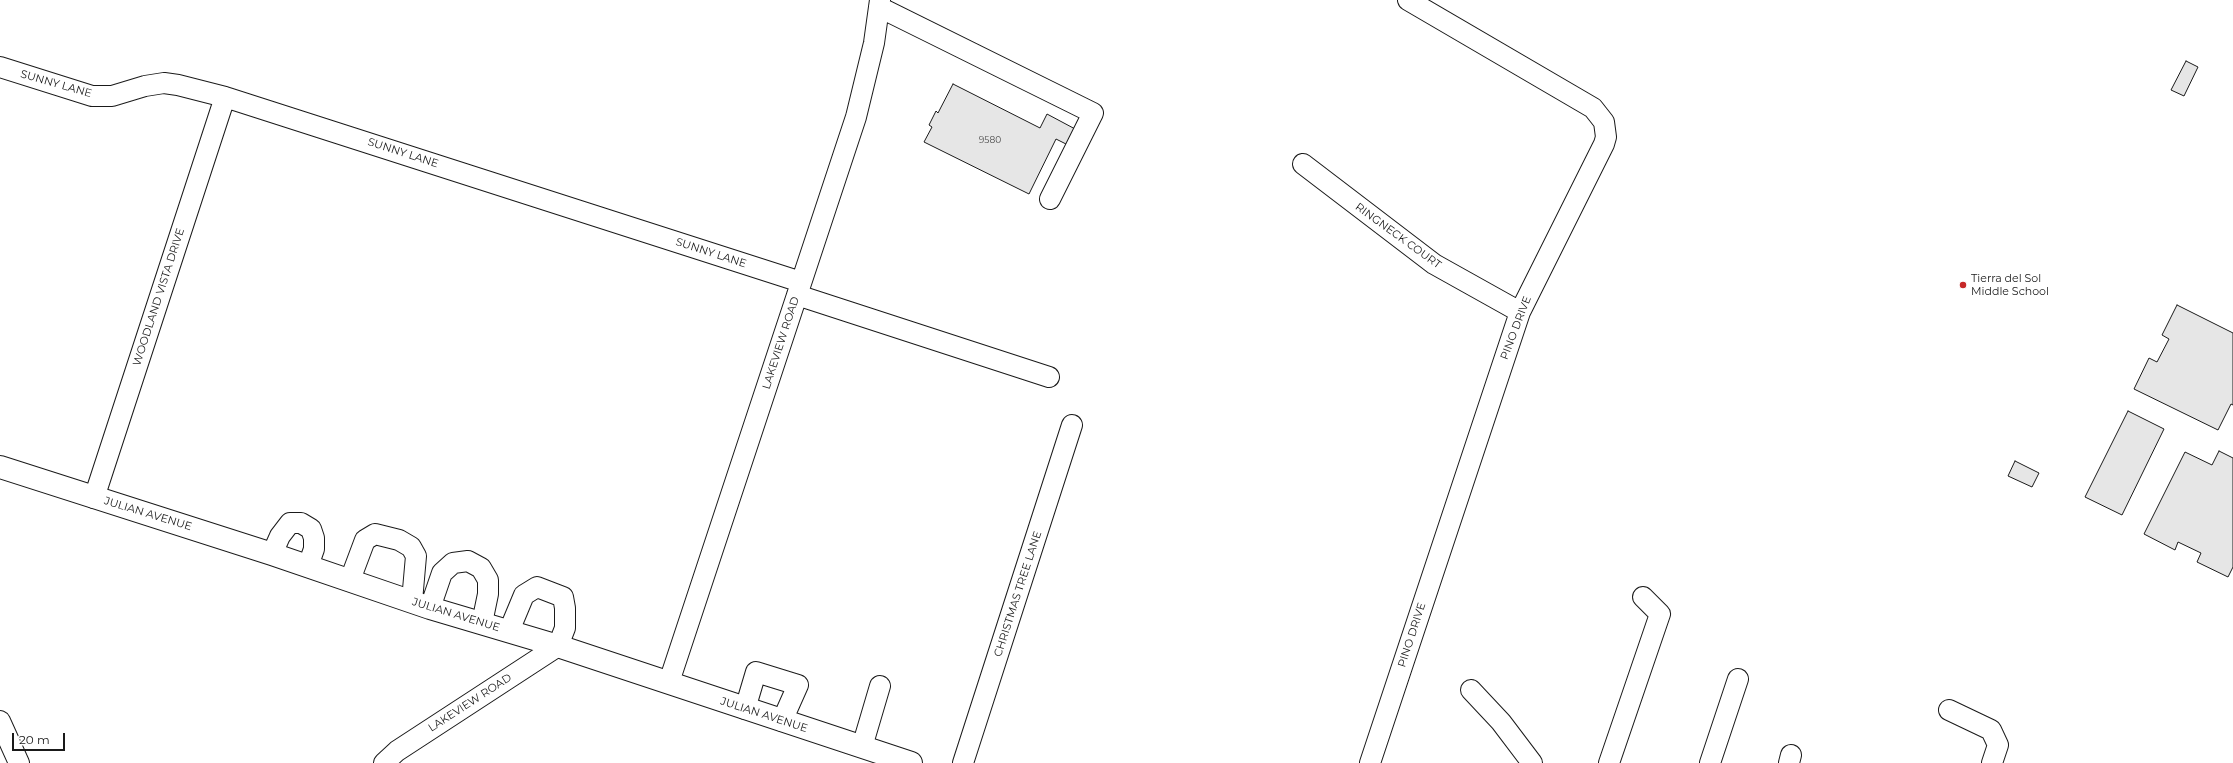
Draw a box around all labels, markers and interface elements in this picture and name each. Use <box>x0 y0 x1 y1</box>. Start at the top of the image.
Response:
street label: SUNNY LANE <box>19 67 93 101</box>
street label: SUNNY LANE <box>366 135 440 171</box>
house number: 9580 <box>979 135 1001 145</box>
street label: RINGNECK COURT <box>1352 200 1444 272</box>
street label: WOODLAND VISTA DRIVE <box>130 226 188 368</box>
street label: SUNNY LANE <box>674 235 748 271</box>
place label: Tierra del Sol Middle School <box>1971 272 2049 298</box>
marker: Tierra del Sol Middle School <box>1958 280 1968 290</box>
street label: PINO DRIVE <box>1498 294 1534 362</box>
street label: LAKEVIEW ROAD <box>760 295 802 391</box>
street label: JULIAN AVENUE <box>103 494 193 534</box>
street label: CHRISTMAS TREE LANE <box>991 529 1045 659</box>
street label: JULIAN AVENUE <box>411 595 501 635</box>
street label: PINO DRIVE <box>1395 601 1429 669</box>
street label: LAKEVIEW ROAD <box>426 671 514 735</box>
street label: JULIAN AVENUE <box>719 695 809 735</box>
scale bar <box>14 725 67 751</box>
text: 20 m <box>19 732 50 747</box>

